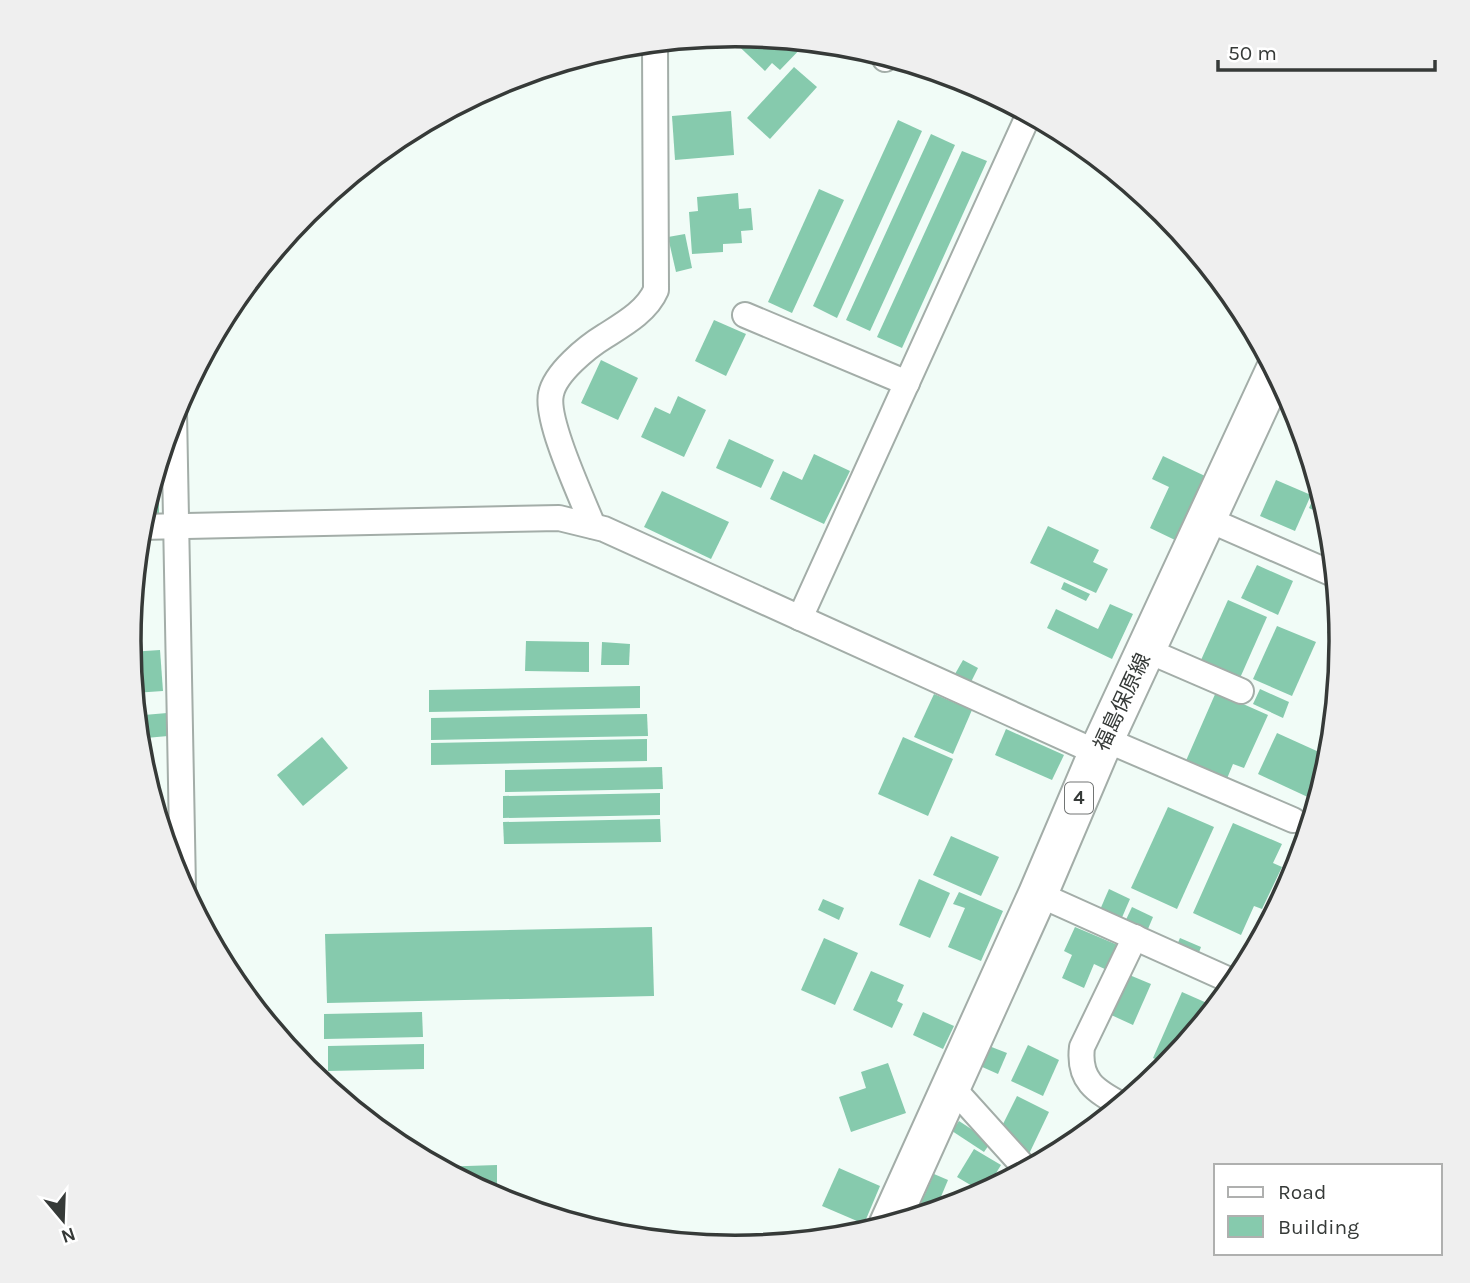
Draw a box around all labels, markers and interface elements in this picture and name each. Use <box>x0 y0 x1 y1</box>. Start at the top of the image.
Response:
scale bar <box>1218 28 1435 72</box>
text: 50 m <box>1228 41 1277 65</box>
street label: 福島保原線 <box>1089 649 1155 755</box>
road number: 4 <box>1065 782 1093 814</box>
legend <box>1214 1164 1442 1255</box>
text: Road <box>1278 1180 1326 1204</box>
north arrow <box>28 1185 98 1255</box>
text: Building <box>1278 1215 1359 1239</box>
text: N <box>58 1223 78 1248</box>

